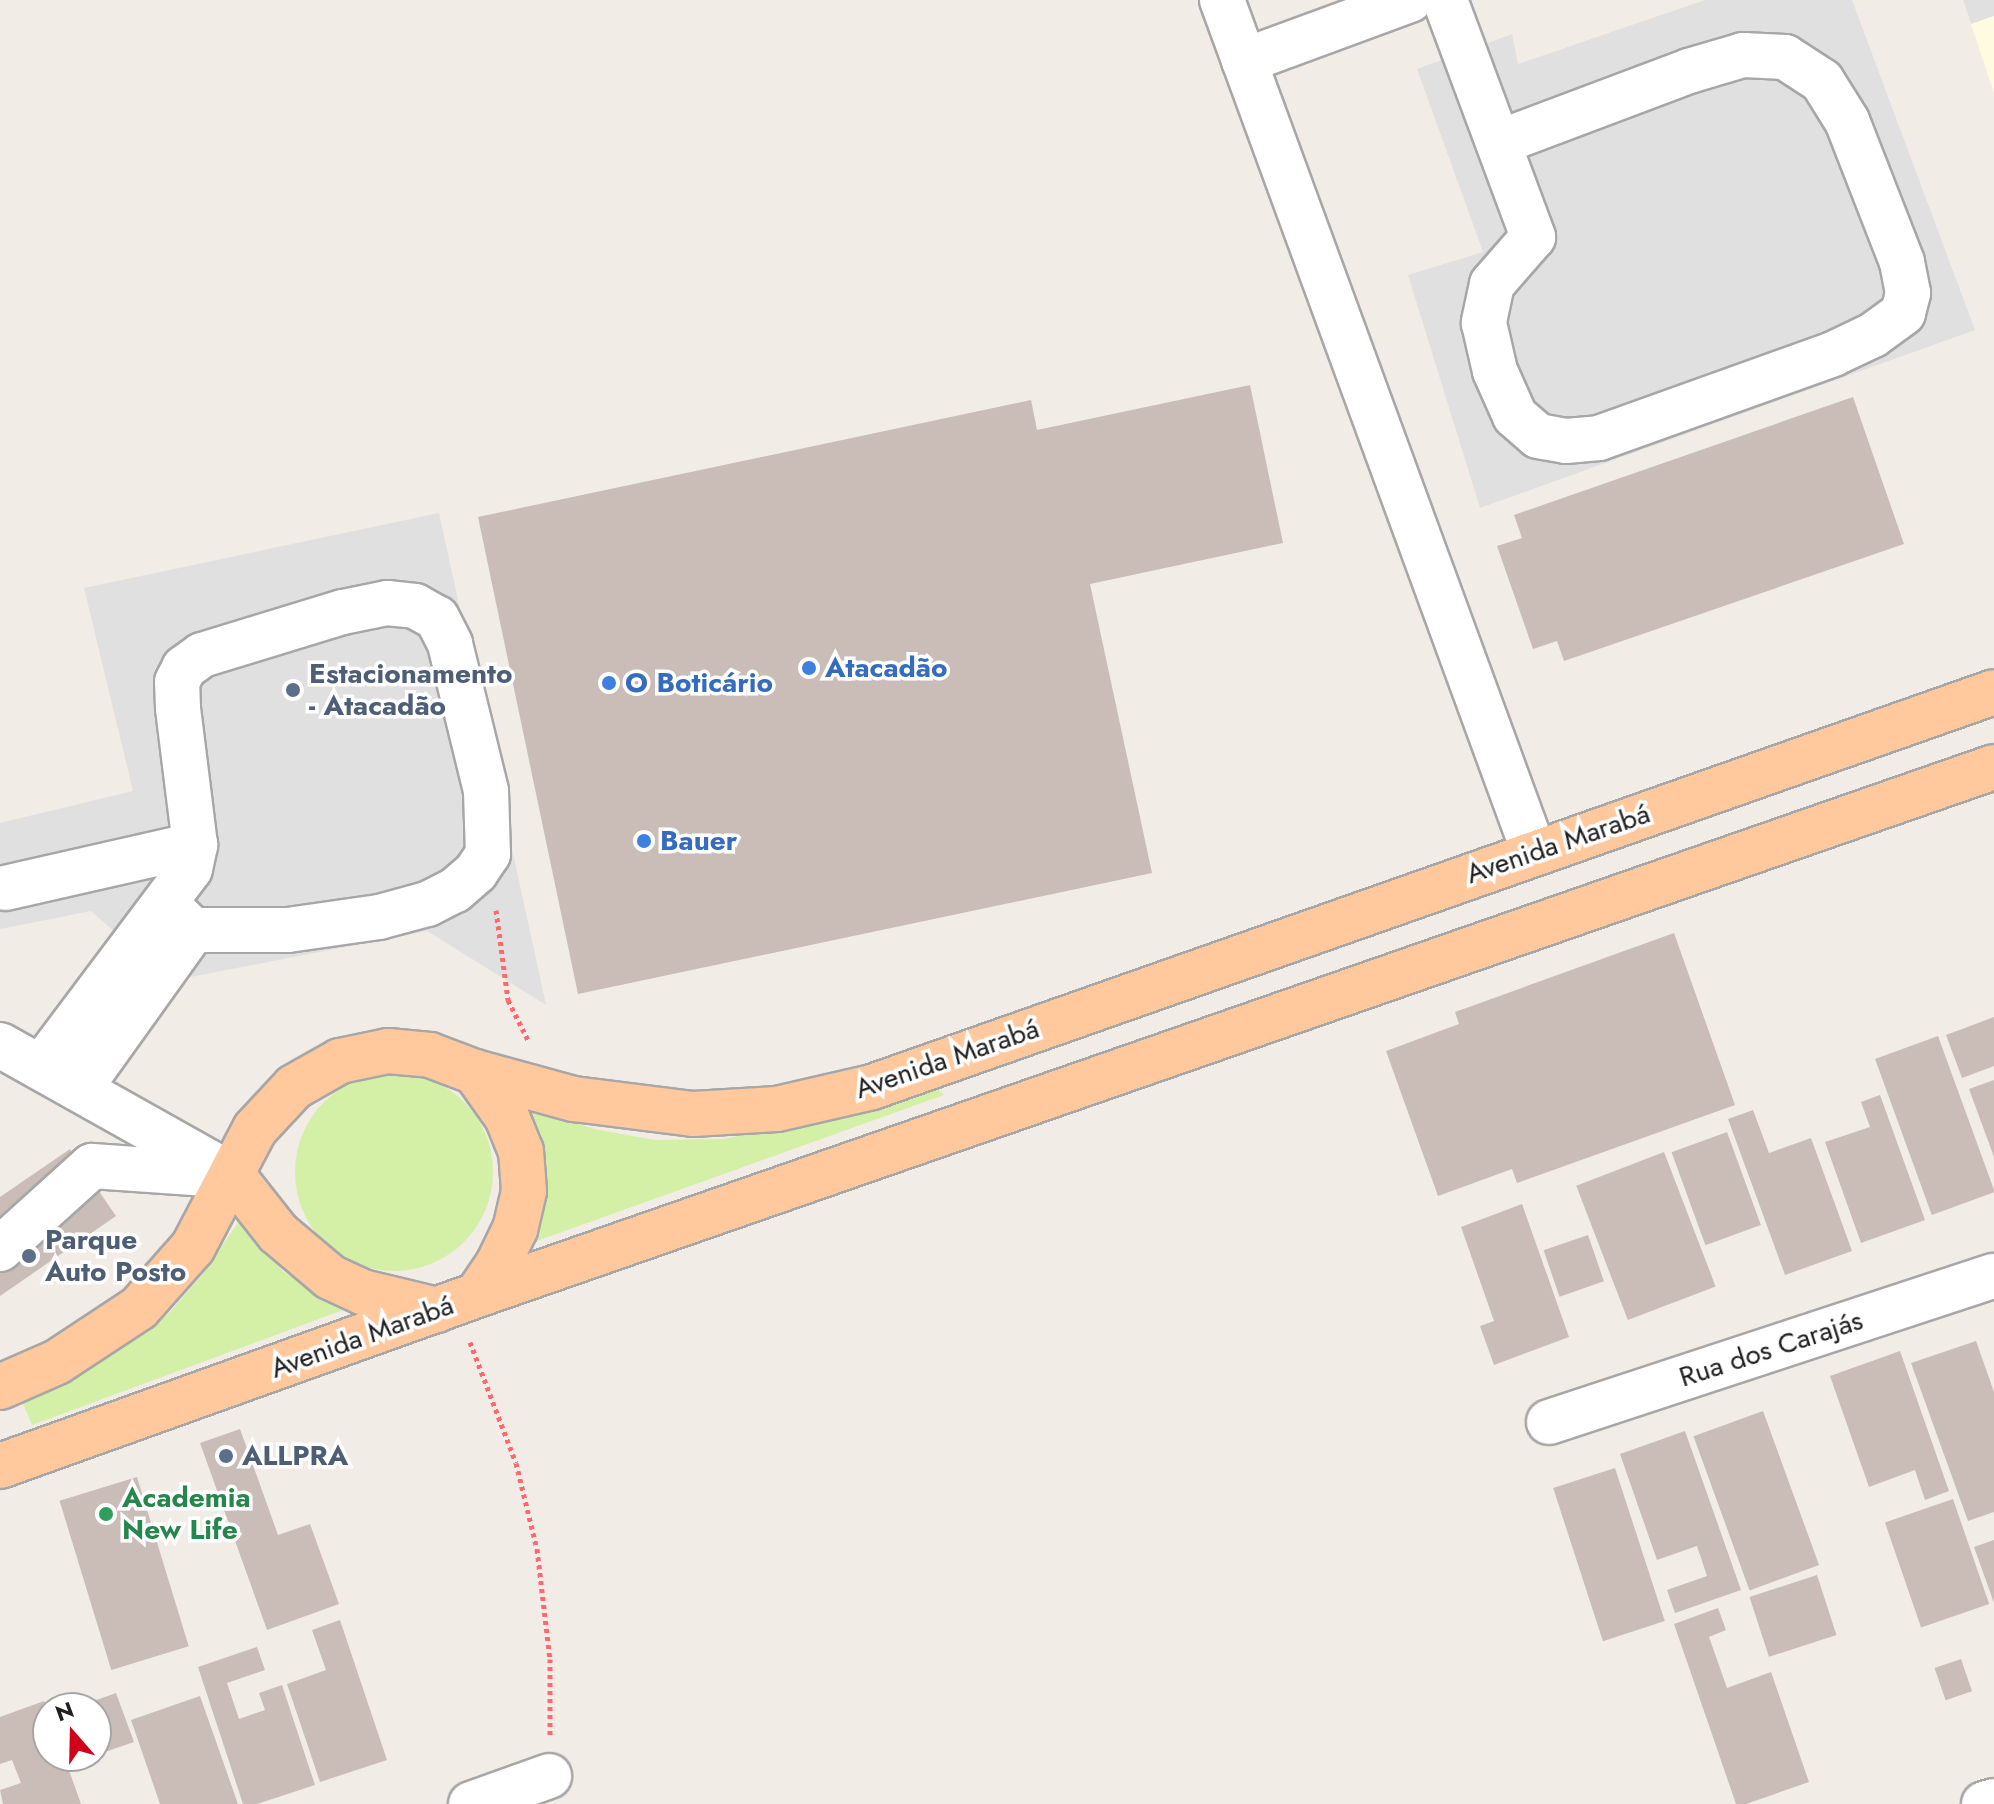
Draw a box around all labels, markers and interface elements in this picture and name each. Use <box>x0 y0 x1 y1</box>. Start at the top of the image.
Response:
place label: Atacadão <box>825 651 948 685</box>
place label: Estacionamento - Atacadão <box>309 657 512 723</box>
marker: Atacadão <box>800 659 818 677</box>
place label: O Boticário <box>625 666 773 700</box>
marker: O Boticário <box>600 674 618 692</box>
marker: Estacionamento - Atacadão <box>284 681 302 699</box>
street label: Avenida Marabá <box>1462 797 1654 891</box>
place label: Bauer <box>660 824 737 858</box>
marker: Bauer <box>635 832 653 850</box>
street label: Avenida Marabá <box>851 1012 1043 1106</box>
place label: Parque Auto Posto <box>45 1223 186 1289</box>
marker: Parque Auto Posto <box>20 1247 38 1265</box>
street label: Avenida Marabá <box>266 1288 458 1386</box>
street label: Rua dos Carajás <box>1675 1304 1867 1394</box>
place label: ALLPRA <box>242 1439 348 1473</box>
marker: ALLPRA <box>217 1447 235 1465</box>
place label: Academia New Life <box>122 1481 251 1547</box>
marker: Academia New Life <box>97 1505 115 1523</box>
north arrow <box>32 1692 112 1772</box>
text: N <box>51 1693 78 1729</box>

